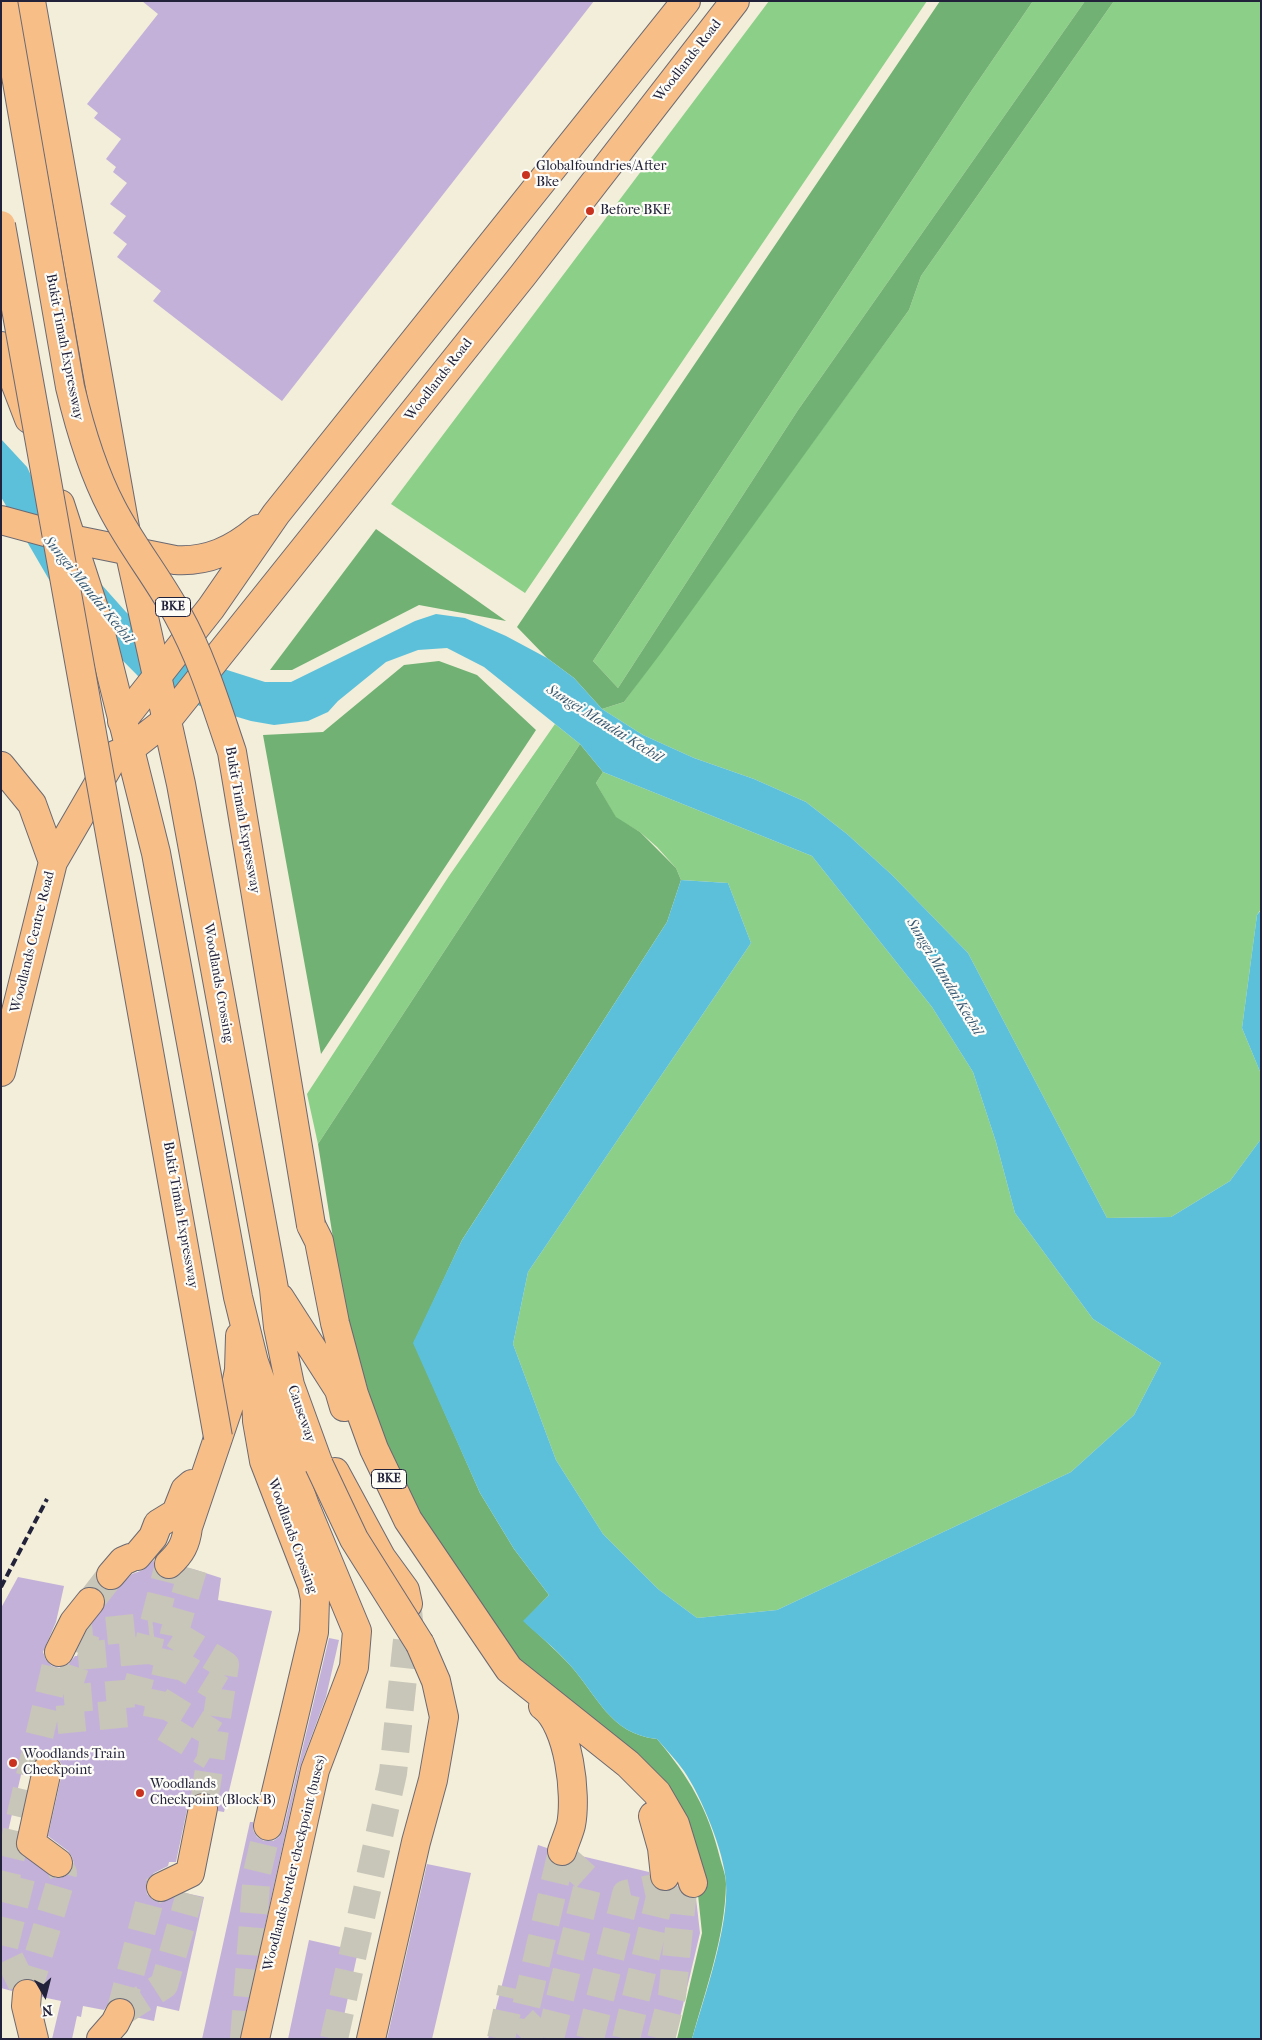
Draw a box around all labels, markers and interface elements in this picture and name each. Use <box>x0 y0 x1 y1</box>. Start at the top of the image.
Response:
street label: Woodlands Road <box>651 16 725 106</box>
place label: Globalfoundries/After Bke <box>536 159 666 192</box>
marker: Globalfoundries/After Bke <box>520 169 532 181</box>
place label: Before BKE <box>600 203 671 219</box>
marker: Before BKE <box>584 205 596 217</box>
street label: Bukit Timah Expressway <box>42 272 86 422</box>
street label: Woodlands Road <box>402 335 476 425</box>
water label: Sungei Mandai Kechil <box>39 532 137 648</box>
road number: BKE <box>156 598 190 616</box>
water label: Sungei Mandai Kechil <box>543 681 665 767</box>
street label: Bukit Timah Expressway <box>221 745 263 895</box>
street label: Woodlands Centre Road <box>7 870 59 1014</box>
water label: Sungei Mandai Kechil <box>902 915 986 1039</box>
street label: Woodlands Crossing <box>199 922 237 1044</box>
street label: Bukit Timah Expressway <box>159 1140 201 1290</box>
street label: Causeway <box>283 1383 319 1445</box>
road number: BKE <box>372 1470 406 1488</box>
street label: Woodlands Crossing <box>263 1476 321 1596</box>
place label: Woodlands Train Checkpoint <box>23 1747 125 1780</box>
street label: Woodlands border checkpoint (buses) <box>260 1753 330 1973</box>
marker: Woodlands Train Checkpoint <box>7 1757 19 1769</box>
place label: Woodlands Checkpoint (Block B) <box>150 1777 276 1810</box>
marker: Woodlands Checkpoint (Block B) <box>134 1787 146 1799</box>
north arrow <box>20 1970 70 2020</box>
text: N <box>41 2001 54 2020</box>

